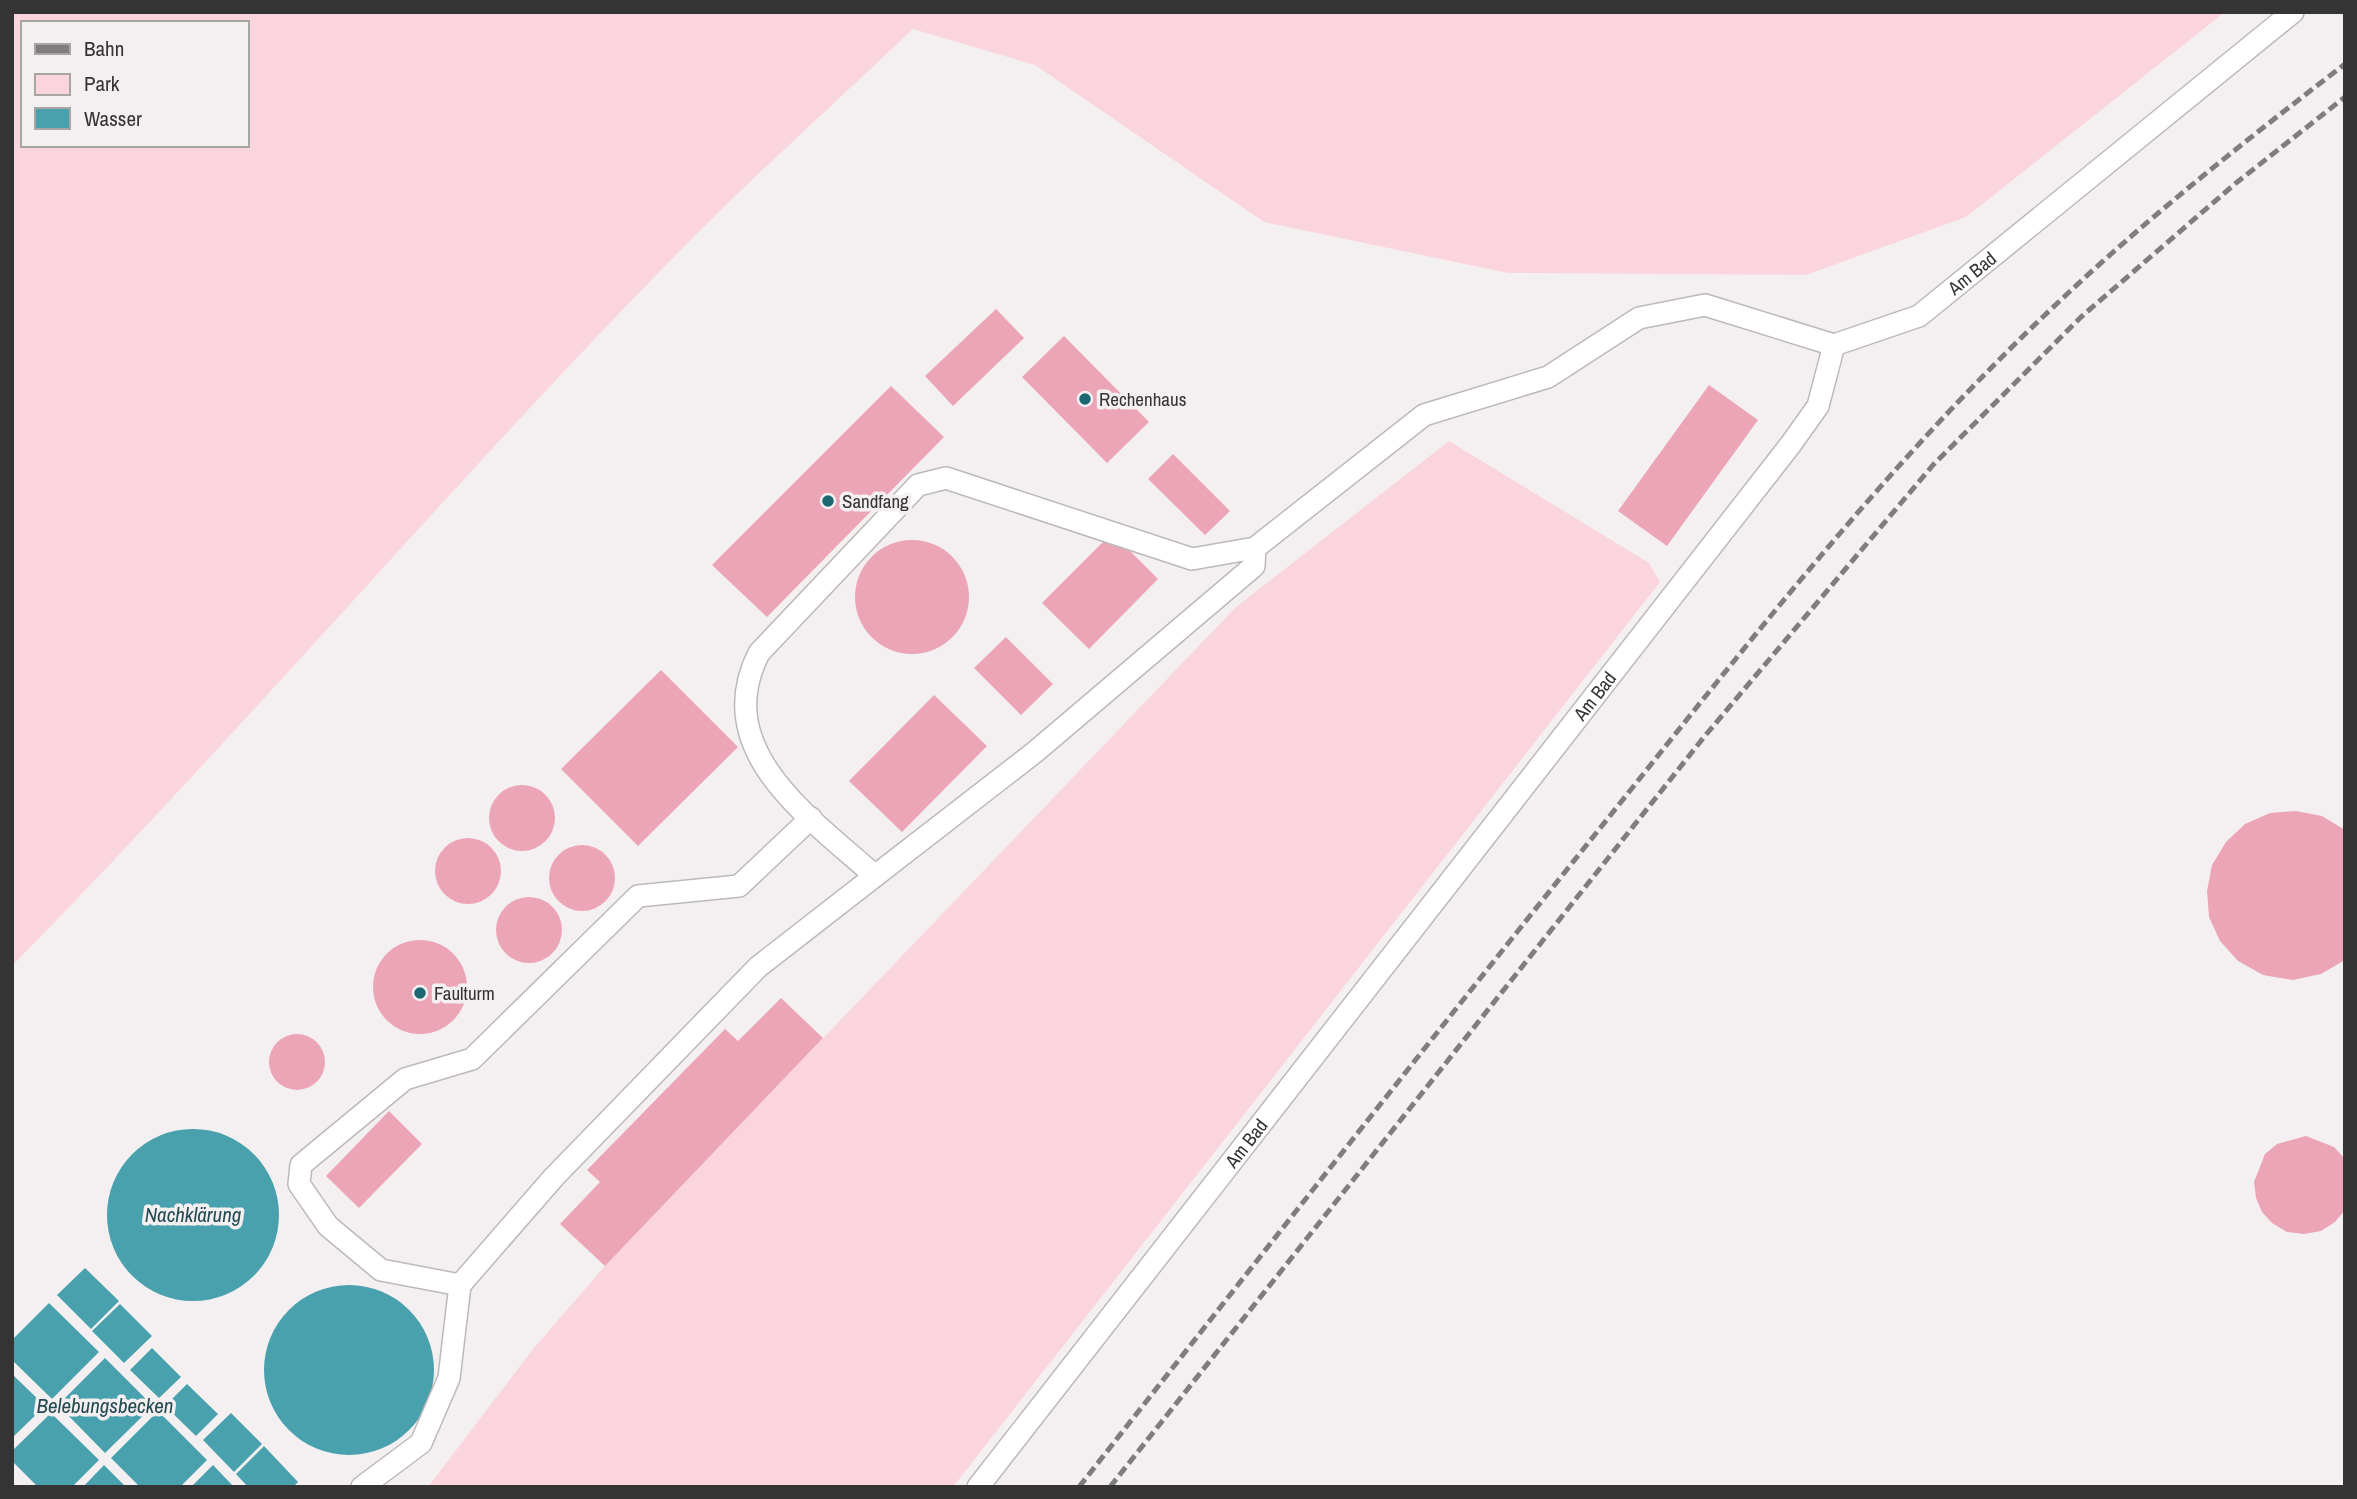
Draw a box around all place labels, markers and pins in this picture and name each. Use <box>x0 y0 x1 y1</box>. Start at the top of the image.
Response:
place label: Rechenhaus <box>1099 386 1187 412</box>
marker: Rechenhaus <box>1077 391 1093 407</box>
place label: Sandfang <box>842 488 909 514</box>
marker: Sandfang <box>820 493 836 509</box>
place label: Faulturm <box>434 980 495 1006</box>
marker: Faulturm <box>412 985 428 1001</box>

